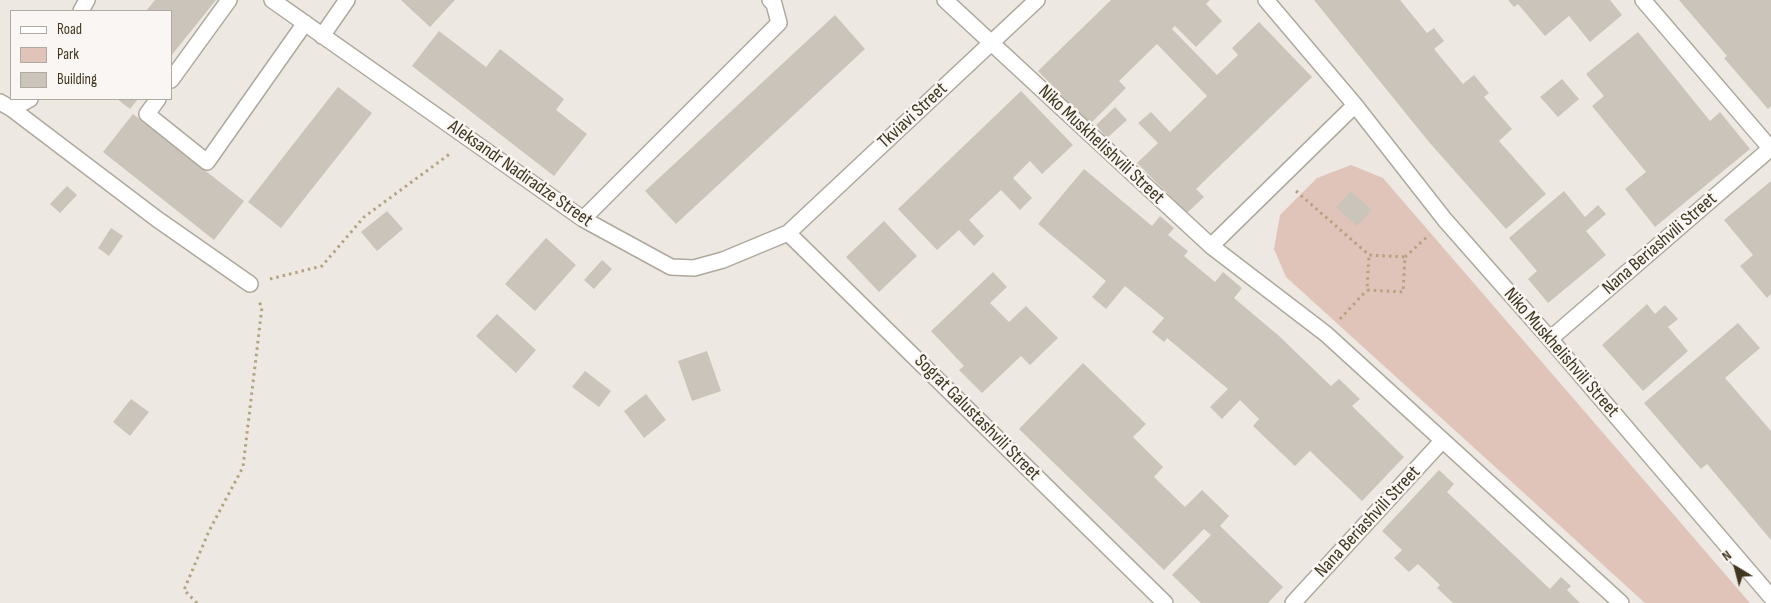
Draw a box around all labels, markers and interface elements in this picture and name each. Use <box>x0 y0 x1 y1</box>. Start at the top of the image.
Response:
legend <box>10 10 172 100</box>
text: Road <box>57 20 82 39</box>
text: Park <box>57 45 79 64</box>
text: Building <box>57 70 97 89</box>
street label: Tkviavi Street <box>873 78 953 154</box>
street label: Niko Muskhelishvili Street <box>1033 81 1169 209</box>
street label: Aleksandr Nadiradze Street <box>443 116 597 232</box>
street label: Nana Beriashvili Street <box>1598 188 1722 300</box>
street label: Niko Muskhelishvili Street <box>1499 284 1623 422</box>
street label: Sograt Galustashvili Street <box>909 350 1045 486</box>
street label: Nana Beriashvili Street <box>1310 461 1426 583</box>
north arrow <box>1711 543 1761 593</box>
text: N <box>1719 547 1735 565</box>

